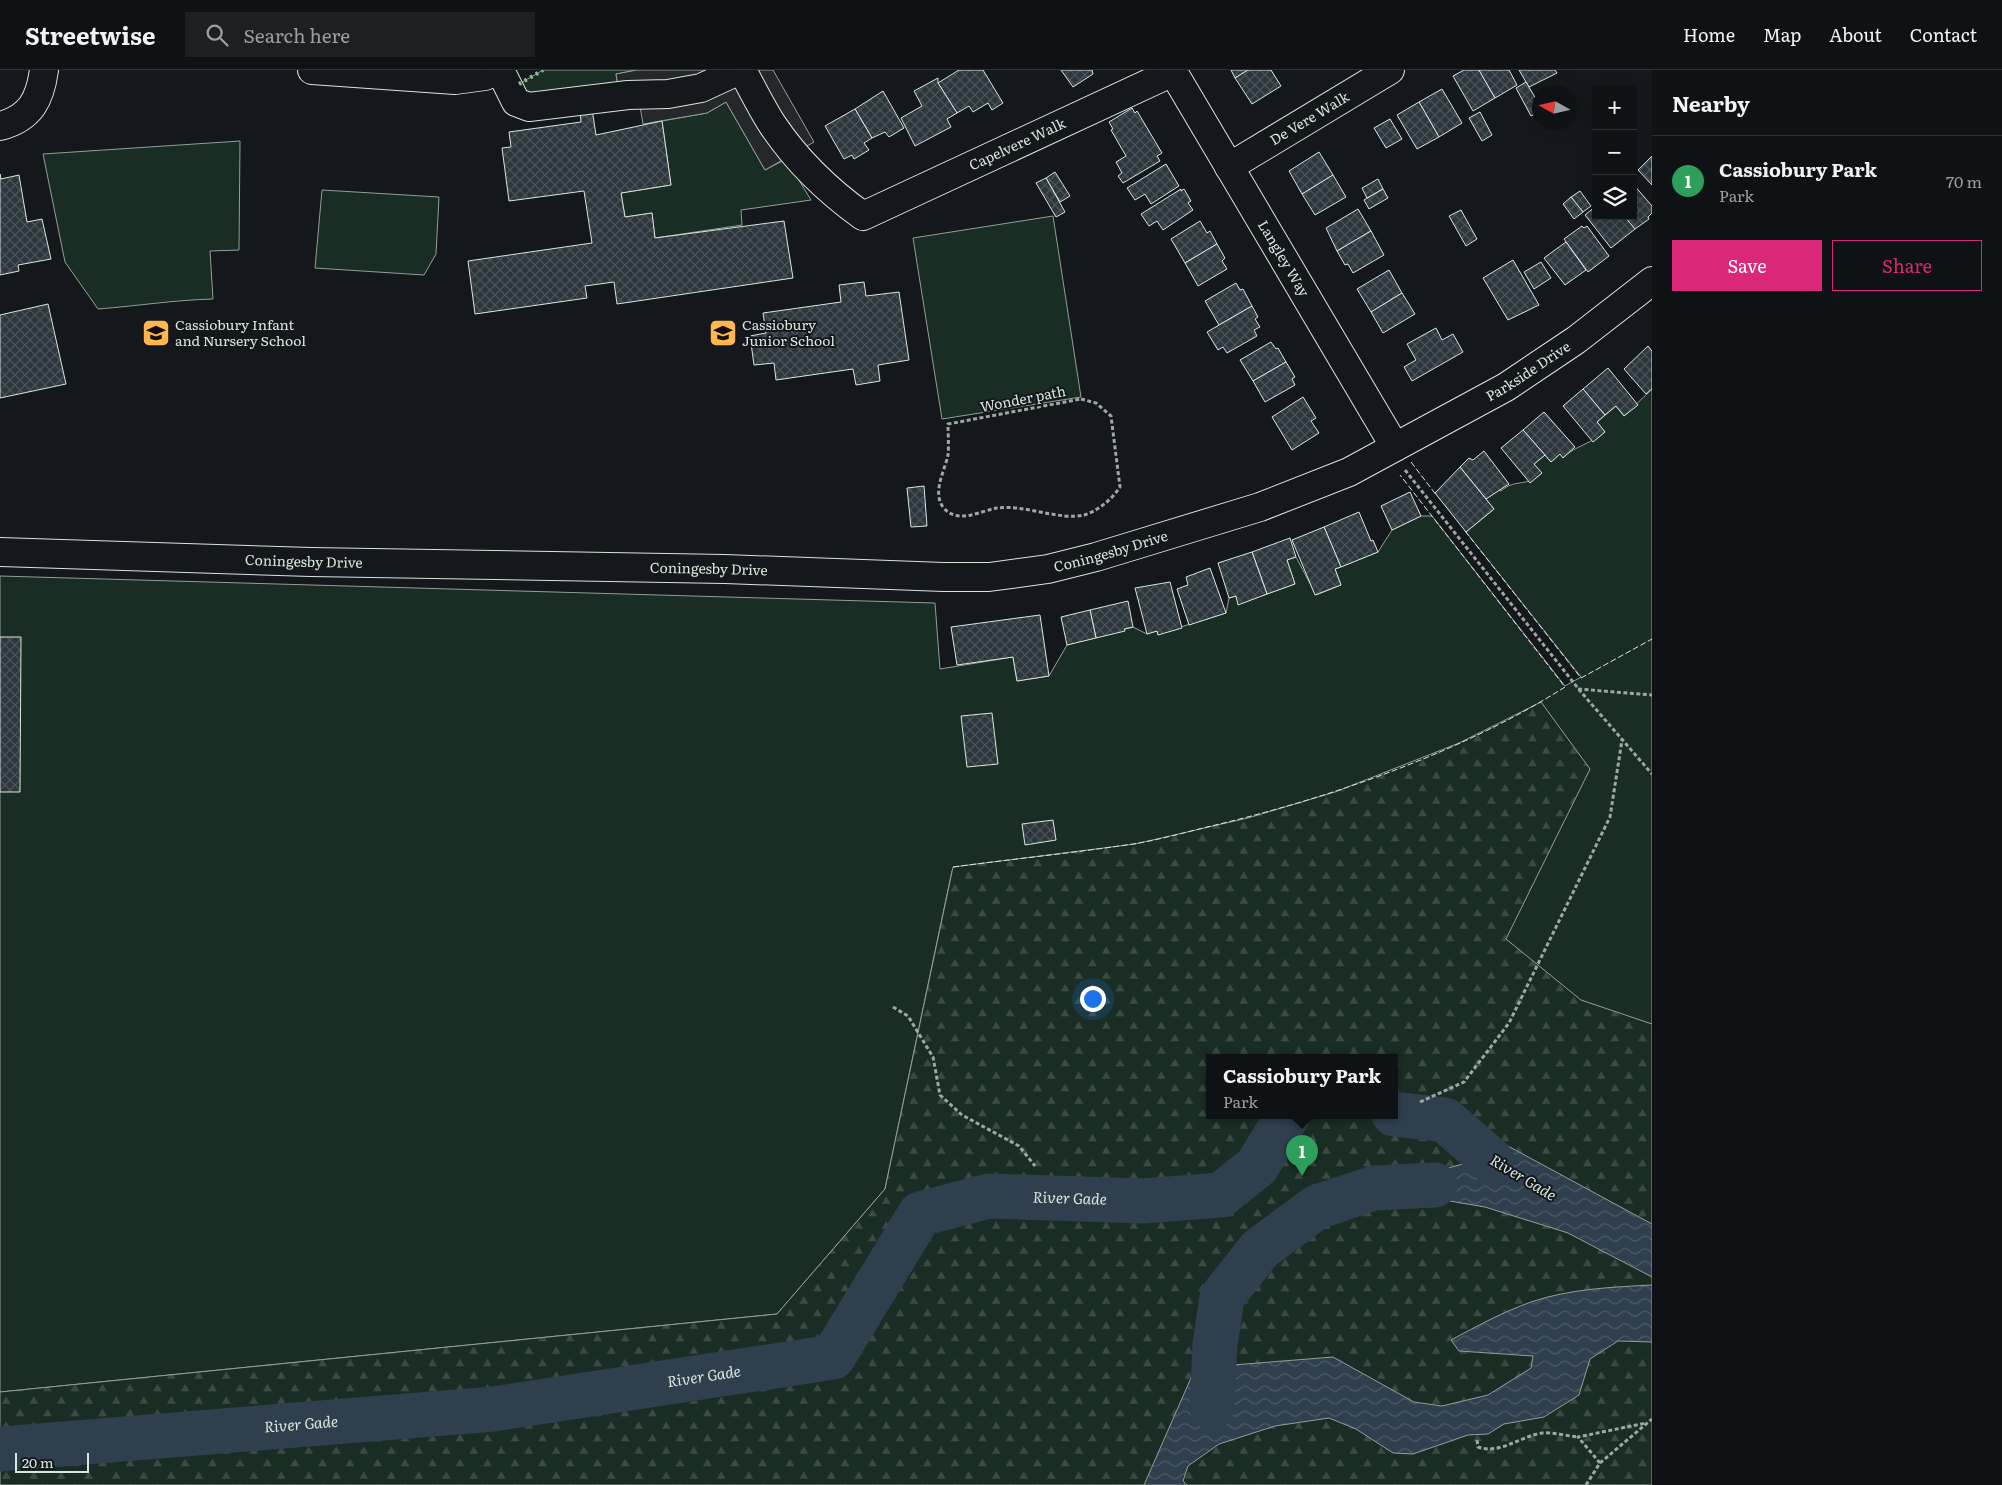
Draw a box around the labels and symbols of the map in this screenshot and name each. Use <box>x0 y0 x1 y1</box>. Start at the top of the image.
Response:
north arrow <box>1532 85 1577 130</box>
street label: De Vere Walk <box>1266 86 1353 149</box>
street label: Capelvere Walk <box>965 112 1069 174</box>
street label: Langley Way <box>1254 216 1315 301</box>
place label: Cassiobury Infant and Nursery School <box>175 314 306 350</box>
place label: Cassiobury Junior School <box>742 314 835 350</box>
school or university icon: Cassiobury Infant and Nursery School <box>141 318 171 348</box>
school or university icon: Cassiobury Junior School <box>708 318 738 348</box>
street label: Parkside Drive <box>1482 336 1574 405</box>
street label: Wonder path <box>978 380 1067 416</box>
street label: Coningesby Drive <box>1051 525 1170 576</box>
street label: Coningesby Drive <box>245 549 363 572</box>
street label: Coningesby Drive <box>650 557 768 580</box>
your location <box>1080 986 1106 1012</box>
pin: 1 <box>1286 1135 1318 1176</box>
water label: River Gade <box>1486 1148 1561 1206</box>
water label: River Gade <box>1032 1184 1107 1210</box>
water label: River Gade <box>665 1358 742 1392</box>
water label: River Gade <box>263 1409 339 1438</box>
scale bar <box>15 1450 89 1473</box>

